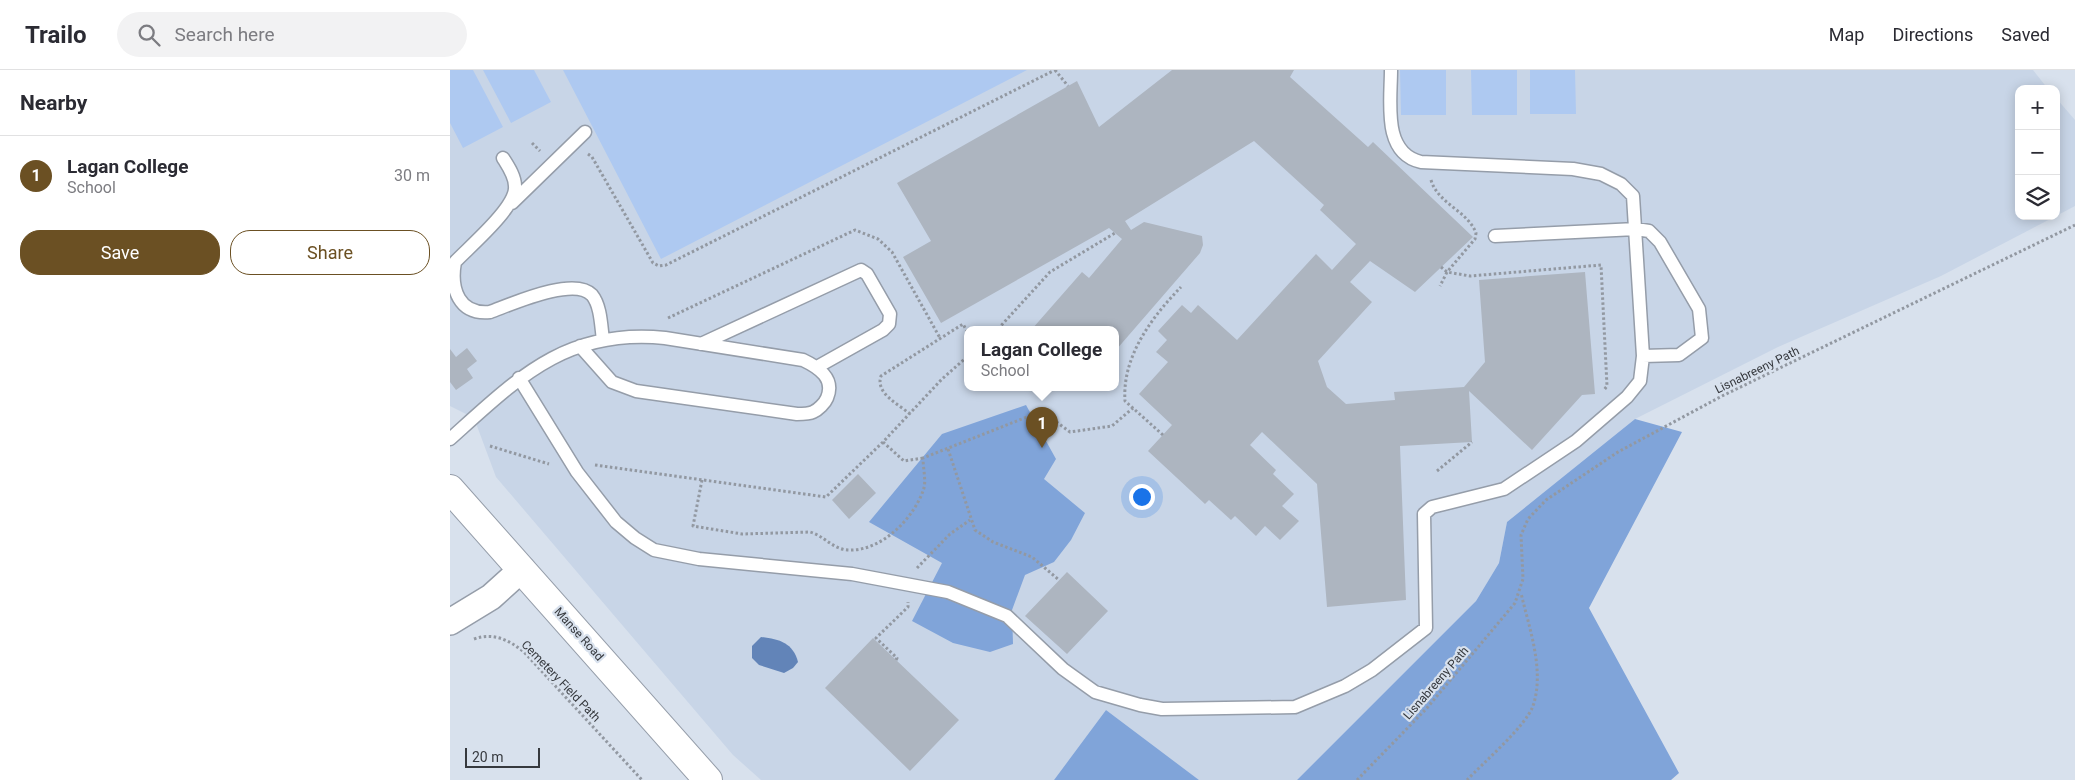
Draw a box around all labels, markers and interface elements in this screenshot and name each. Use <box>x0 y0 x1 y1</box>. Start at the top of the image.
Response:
search box <box>117 12 467 57</box>
text: Trailo <box>25 21 87 49</box>
icon: search <box>135 21 163 49</box>
text: Search here <box>175 23 275 46</box>
text: Map <box>1829 24 1864 45</box>
text: Directions <box>1892 24 1973 45</box>
text: Saved <box>2001 24 2050 45</box>
map controls <box>2015 85 2060 220</box>
button: + <box>2015 85 2060 130</box>
text: Nearby <box>20 91 87 115</box>
button: − <box>2015 130 2060 175</box>
text: Lagan College <box>67 155 188 178</box>
text: 1 <box>31 166 41 185</box>
text: 30 m <box>394 166 430 185</box>
button: layers <box>2015 175 2060 220</box>
text: School <box>67 178 116 197</box>
button: Save <box>20 230 220 275</box>
button: Share <box>230 230 430 275</box>
popup <box>964 326 1119 391</box>
text: Lagan College <box>981 338 1102 361</box>
street label: Lisnabreeny Path <box>1713 344 1801 396</box>
text: School <box>981 361 1030 380</box>
pin: 1 <box>1026 407 1058 448</box>
your location <box>1129 484 1155 510</box>
street label: Manse Road <box>551 605 607 663</box>
street label: Cemetery Field Path <box>519 638 603 724</box>
street label: Lisnabreeny Path <box>1401 644 1471 722</box>
scale bar <box>465 745 540 768</box>
text: 20 m <box>472 749 504 765</box>

